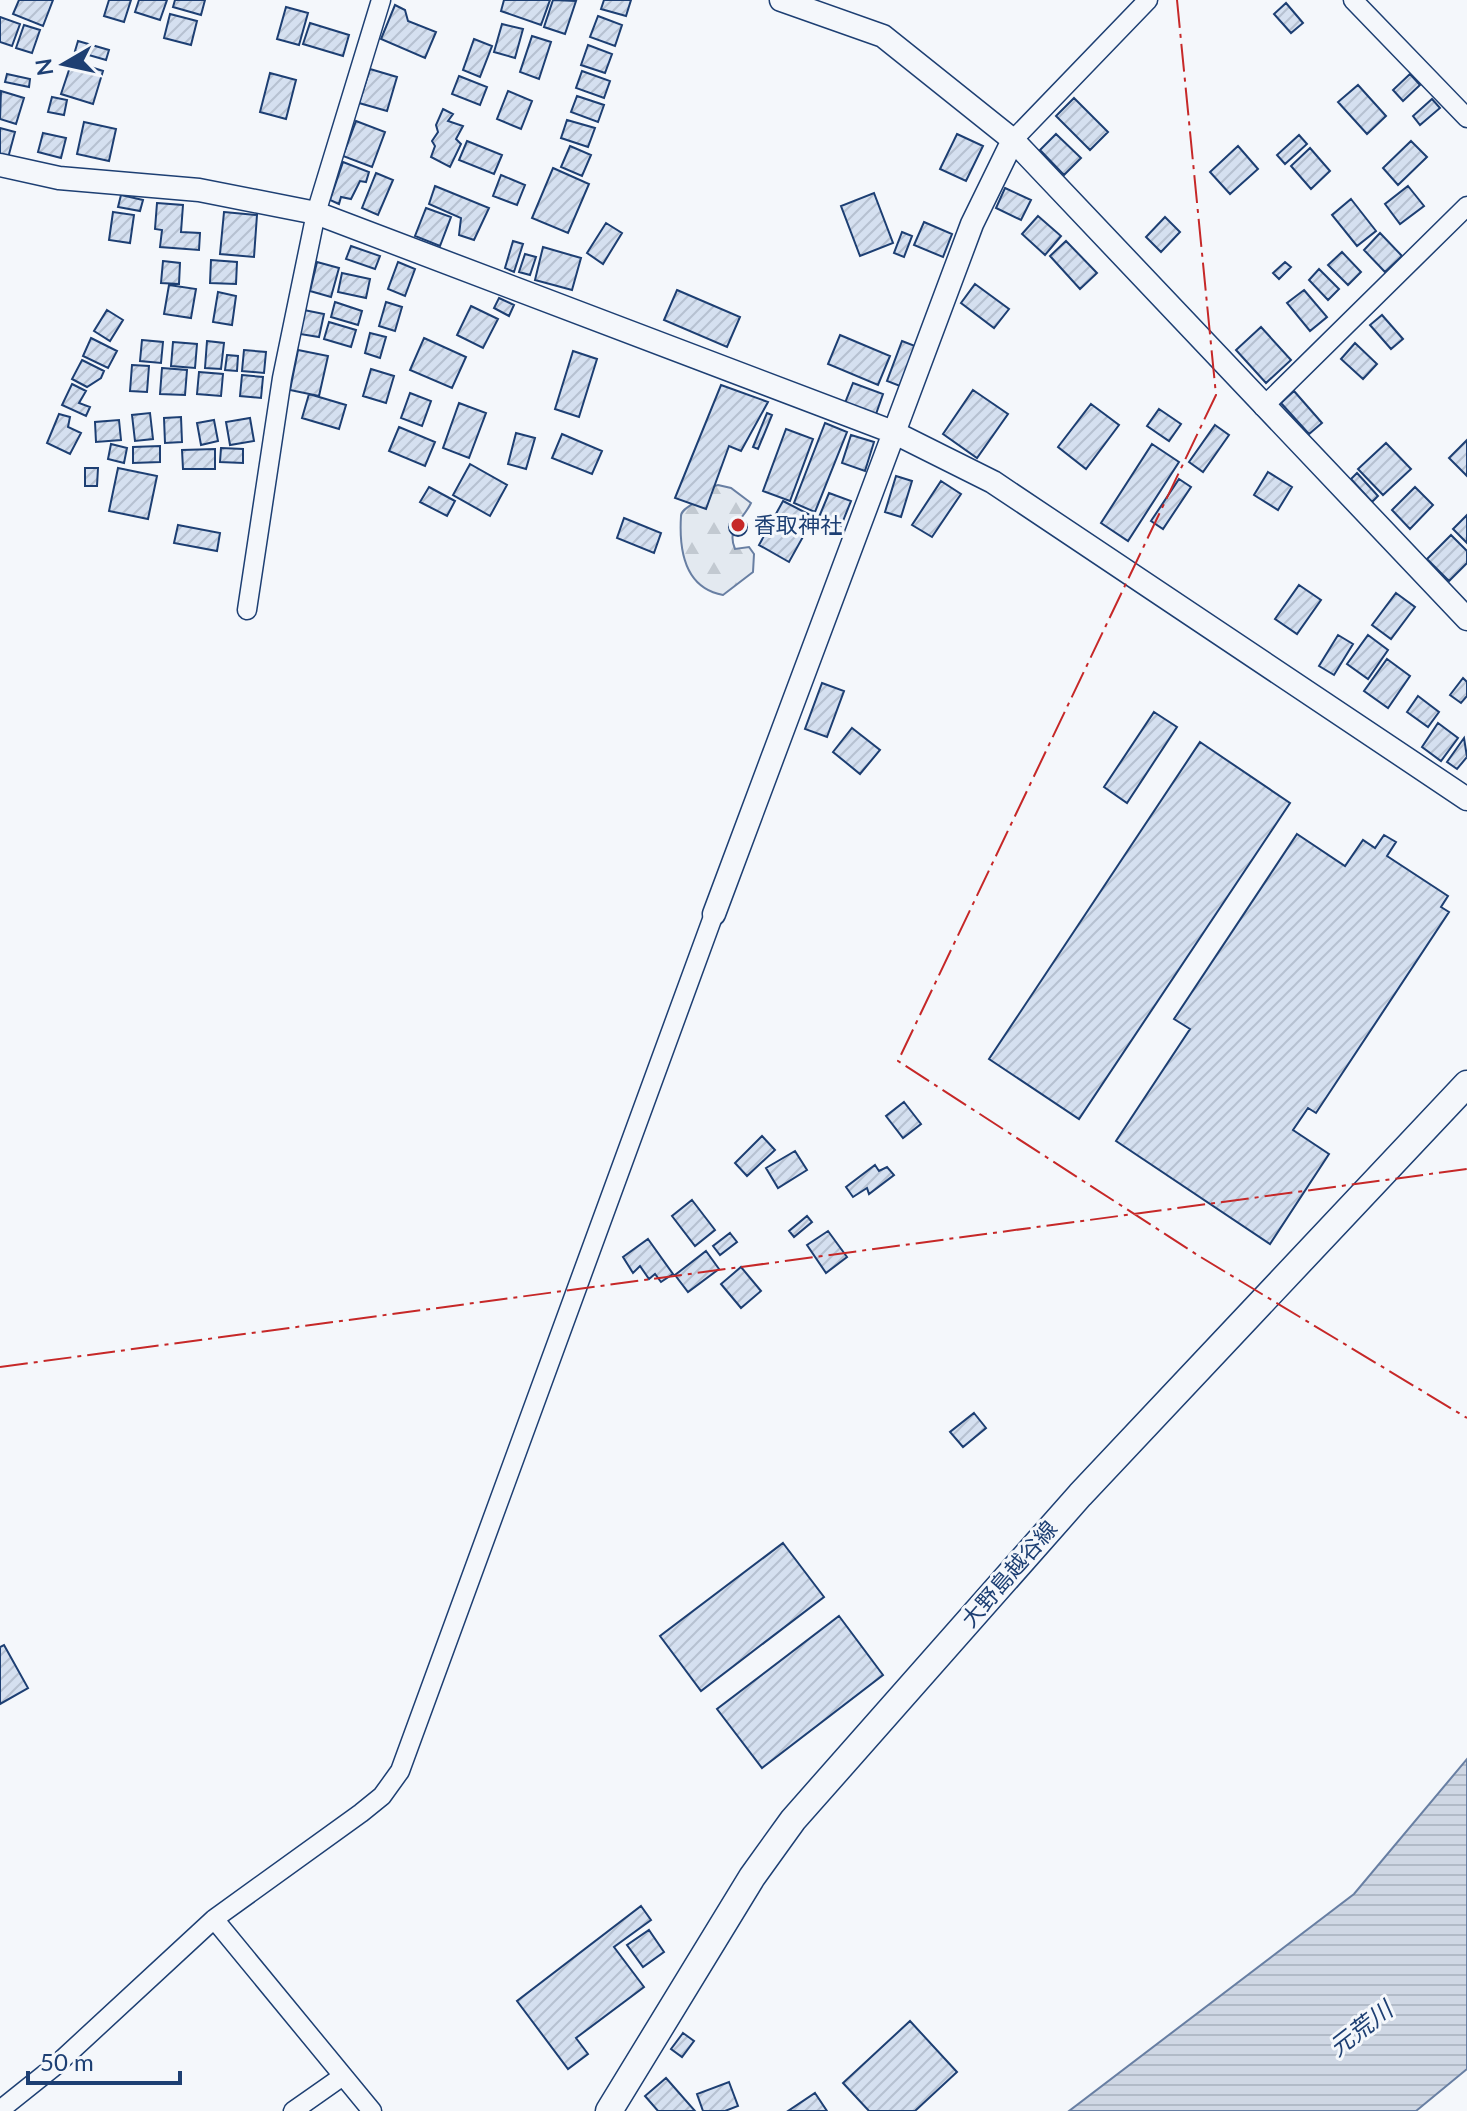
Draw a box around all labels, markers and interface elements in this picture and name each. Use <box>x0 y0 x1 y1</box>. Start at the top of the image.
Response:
north arrow <box>24 24 104 104</box>
text: N <box>29 57 58 78</box>
place label: 香取神社 <box>754 511 842 538</box>
marker: 香取神社 <box>729 516 747 534</box>
street label: 大野島越谷線 <box>955 1515 1062 1632</box>
water label: 元荒川 <box>1323 1992 1400 2061</box>
scale bar <box>28 2035 180 2085</box>
text: 50 m <box>40 2047 94 2076</box>

